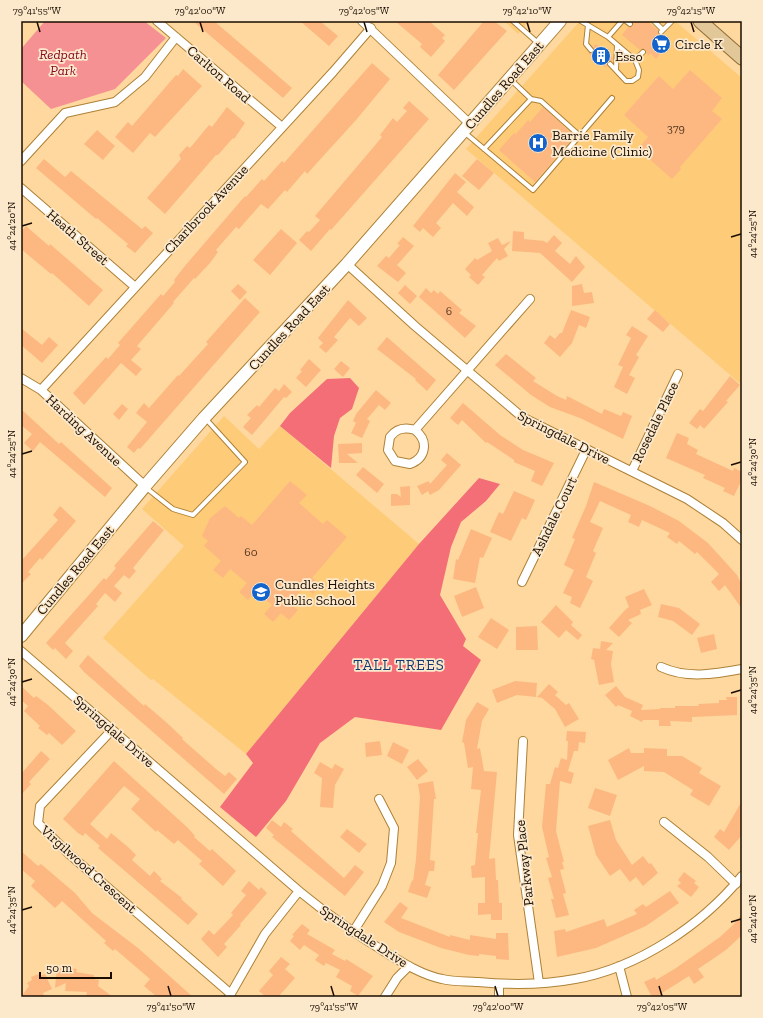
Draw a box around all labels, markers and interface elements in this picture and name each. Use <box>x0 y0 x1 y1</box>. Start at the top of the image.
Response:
text: 79°41'55"W <box>13 5 62 17</box>
text: 79°42'00"W <box>175 5 226 17</box>
text: 79°42'05"W <box>339 5 390 17</box>
text: 79°42'10"W <box>503 5 552 17</box>
text: 79°42'15"W <box>667 5 716 17</box>
supermarket icon: Circle K <box>650 33 672 55</box>
place label: Circle K <box>675 36 723 53</box>
street label: Cundles Road East <box>461 37 548 133</box>
street label: Carlton Road <box>183 42 254 107</box>
building icon: Esso <box>590 45 612 67</box>
park label: Redpath Park <box>39 46 87 79</box>
place label: Esso <box>615 48 643 65</box>
house number: 379 <box>667 121 685 135</box>
place label: Barrie Family Medicine (Clinic) <box>552 127 652 160</box>
hospital icon: Barrie Family Medicine (Clinic) <box>527 132 549 154</box>
street label: Charlbrook Avenue <box>161 161 252 257</box>
text: 44°24'20"N <box>6 201 18 250</box>
street label: Heath Street <box>43 206 113 269</box>
text: 44°24'25"N <box>747 209 759 258</box>
street label: Cundles Road East <box>245 280 334 374</box>
house number: 6 <box>446 304 452 318</box>
street label: Rosedale Place <box>629 379 683 465</box>
street label: Harding Avenue <box>42 391 125 470</box>
street label: Springdale Drive <box>515 407 613 468</box>
text: 44°24'25"N <box>6 429 18 478</box>
text: 44°24'30"N <box>747 437 759 486</box>
street label: Ashdale Court <box>528 473 581 559</box>
street label: Cundles Road East <box>33 521 118 619</box>
house number: 60 <box>244 545 258 559</box>
place label: Cundles Heights Public School <box>275 576 375 609</box>
school or university icon: Cundles Heights Public School <box>250 581 272 603</box>
district label: TALL TREES <box>353 656 445 674</box>
text: 44°24'30"N <box>6 657 18 706</box>
text: 44°24'35"N <box>747 665 759 714</box>
street label: Springdale Drive <box>70 692 158 771</box>
street label: Parkway Place <box>511 819 537 907</box>
street label: Virgilwood Crescent <box>36 821 141 918</box>
text: 44°24'35"N <box>6 885 18 934</box>
text: 44°24'40"N <box>747 894 759 943</box>
street label: Springdale Drive <box>317 902 411 971</box>
scale bar <box>40 954 111 980</box>
text: 50 m <box>46 961 73 975</box>
text: 79°41'50"W <box>147 1001 196 1013</box>
text: 79°41'55"W <box>310 1001 359 1013</box>
text: 79°42'00"W <box>473 1001 524 1013</box>
text: 79°42'05"W <box>637 1001 688 1013</box>

